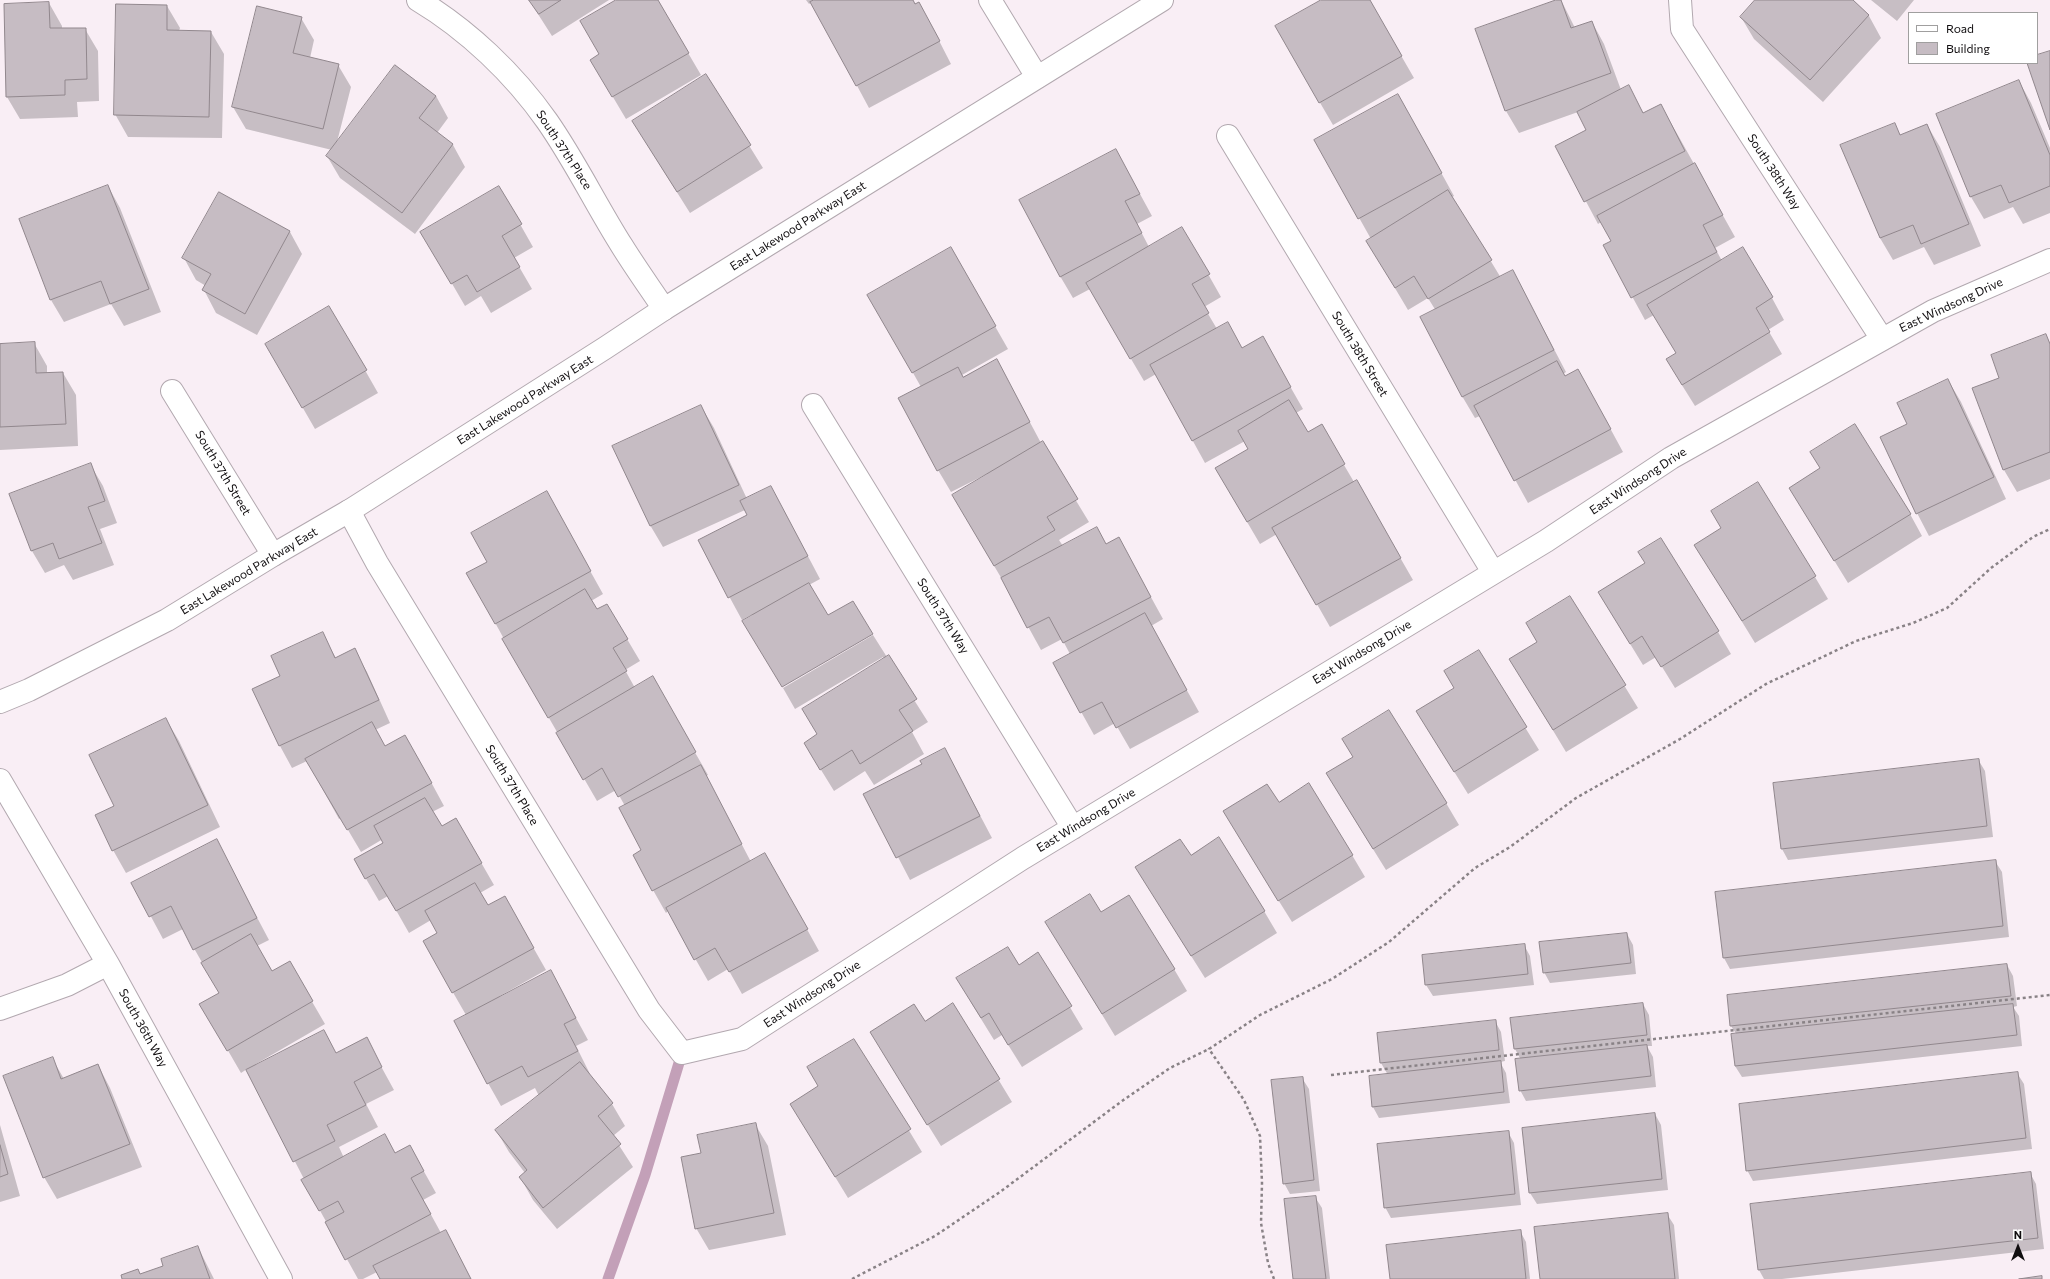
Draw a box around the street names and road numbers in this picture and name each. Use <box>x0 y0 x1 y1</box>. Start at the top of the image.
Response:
street label: South 37th Place <box>533 108 595 192</box>
street label: South 38th Way <box>1744 132 1804 212</box>
street label: East Lakewood Parkway East <box>727 178 869 274</box>
street label: East Windsong Drive <box>1897 275 2005 335</box>
street label: South 38th Street <box>1329 309 1391 399</box>
street label: East Lakewood Parkway East <box>454 352 596 448</box>
street label: South 37th Street <box>192 428 254 518</box>
street label: East Windsong Drive <box>1587 444 1689 518</box>
street label: East Lakewood Parkway East <box>178 524 320 618</box>
street label: South 37th Way <box>914 576 972 656</box>
street label: East Windsong Drive <box>1310 617 1414 687</box>
street label: South 37th Place <box>482 742 542 828</box>
street label: East Windsong Drive <box>1034 785 1138 855</box>
street label: East Windsong Drive <box>761 957 863 1031</box>
street label: South 36th Way <box>116 986 170 1070</box>

